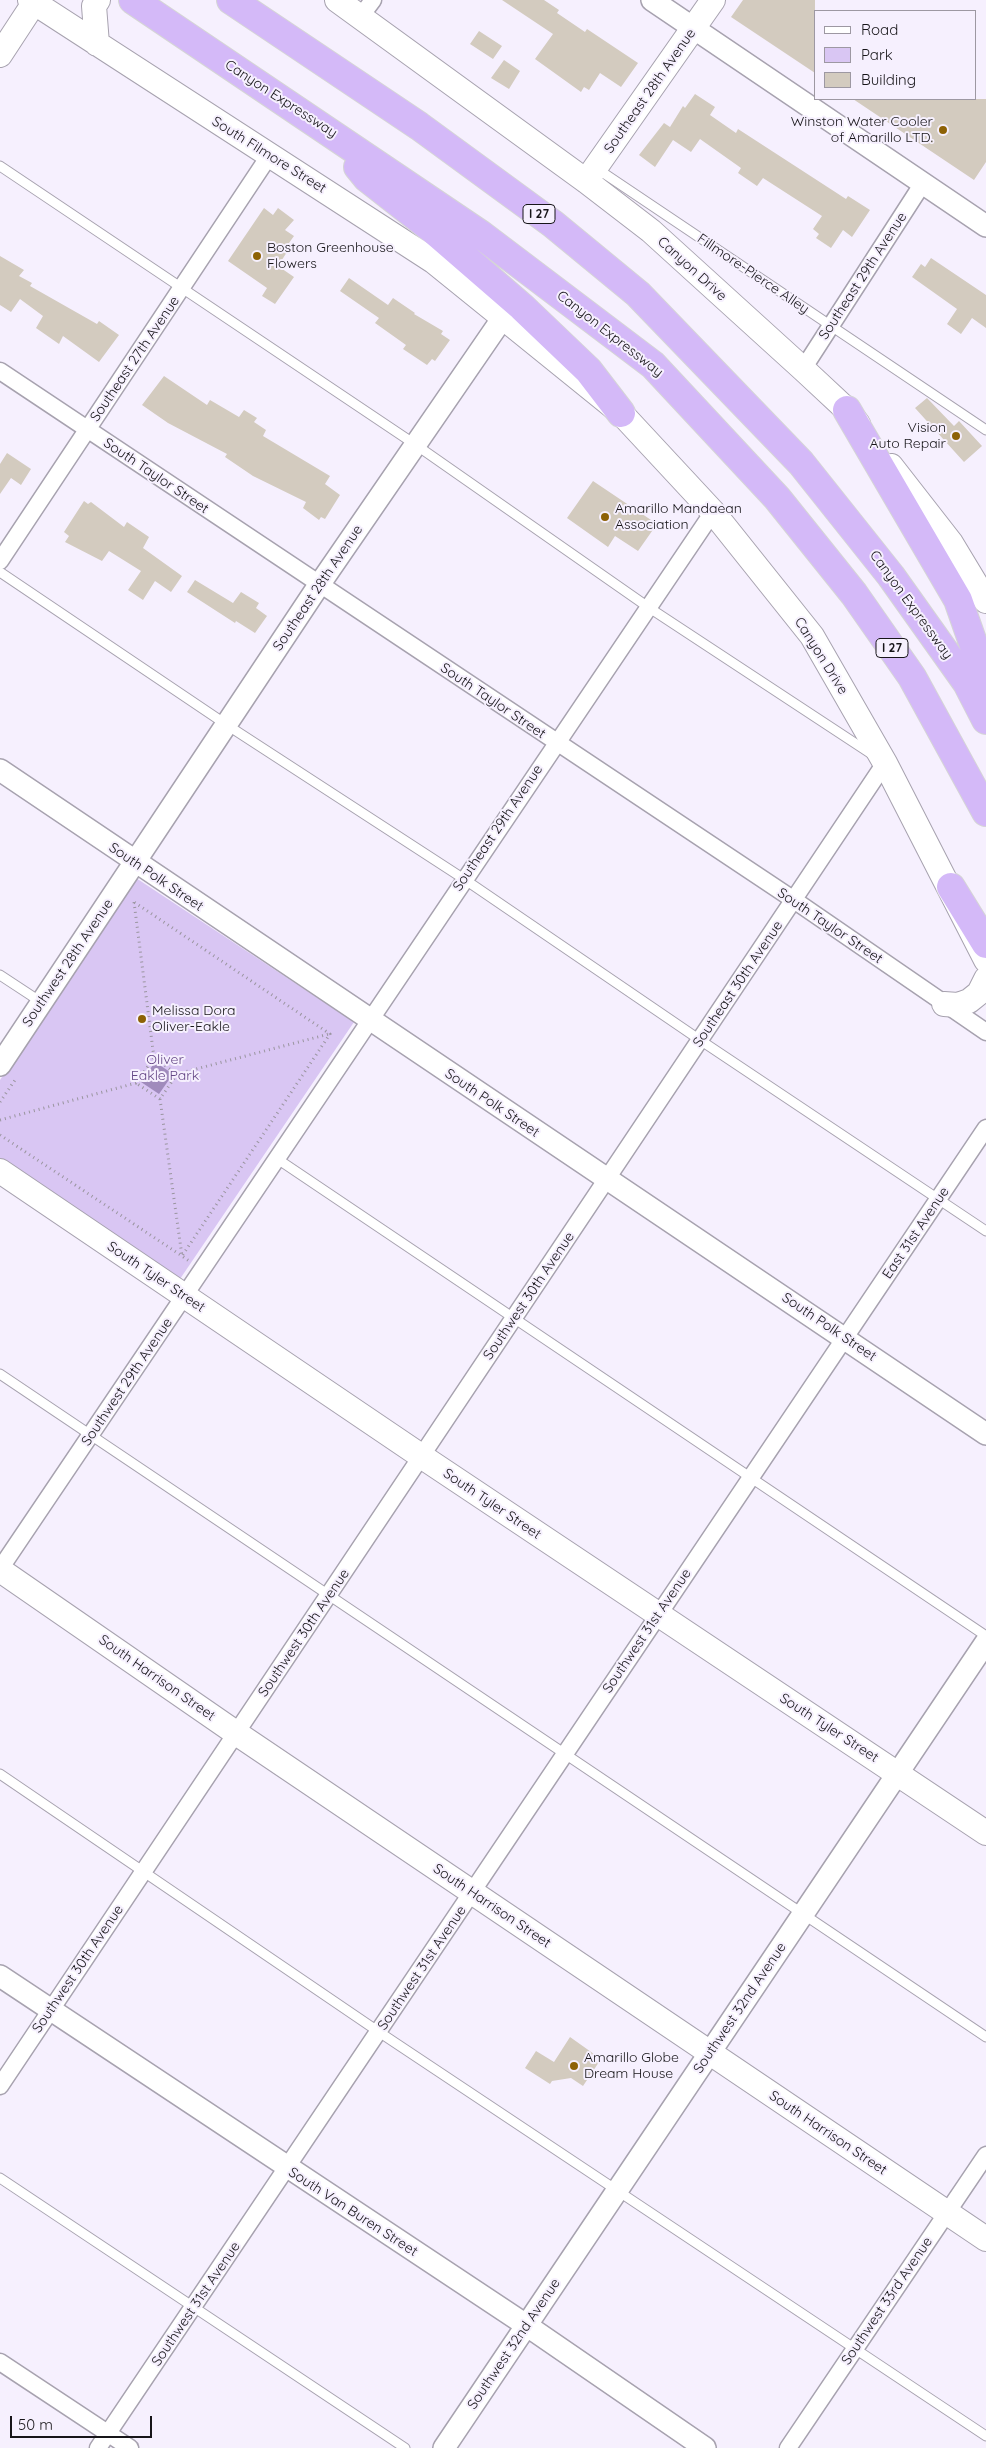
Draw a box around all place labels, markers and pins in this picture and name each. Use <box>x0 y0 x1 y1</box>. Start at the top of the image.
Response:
place label: Winston Water Cooler of Amarillo LTD. <box>791 114 933 146</box>
marker: Winston Water Cooler of Amarillo LTD. <box>937 124 949 136</box>
place label: Boston Greenhouse Flowers <box>267 240 394 272</box>
marker: Boston Greenhouse Flowers <box>251 250 263 262</box>
place label: Vision Auto Repair <box>870 420 946 452</box>
marker: Vision Auto Repair <box>950 430 962 442</box>
place label: Amarillo Mandaean Association <box>615 501 742 534</box>
marker: Amarillo Mandaean Association <box>599 511 611 523</box>
place label: Melissa Dora Oliver-Eakle <box>152 1003 236 1036</box>
marker: Melissa Dora Oliver-Eakle <box>136 1013 148 1025</box>
place label: Amarillo Globe Dream House <box>584 2050 679 2082</box>
marker: Amarillo Globe Dream House <box>568 2060 580 2072</box>

